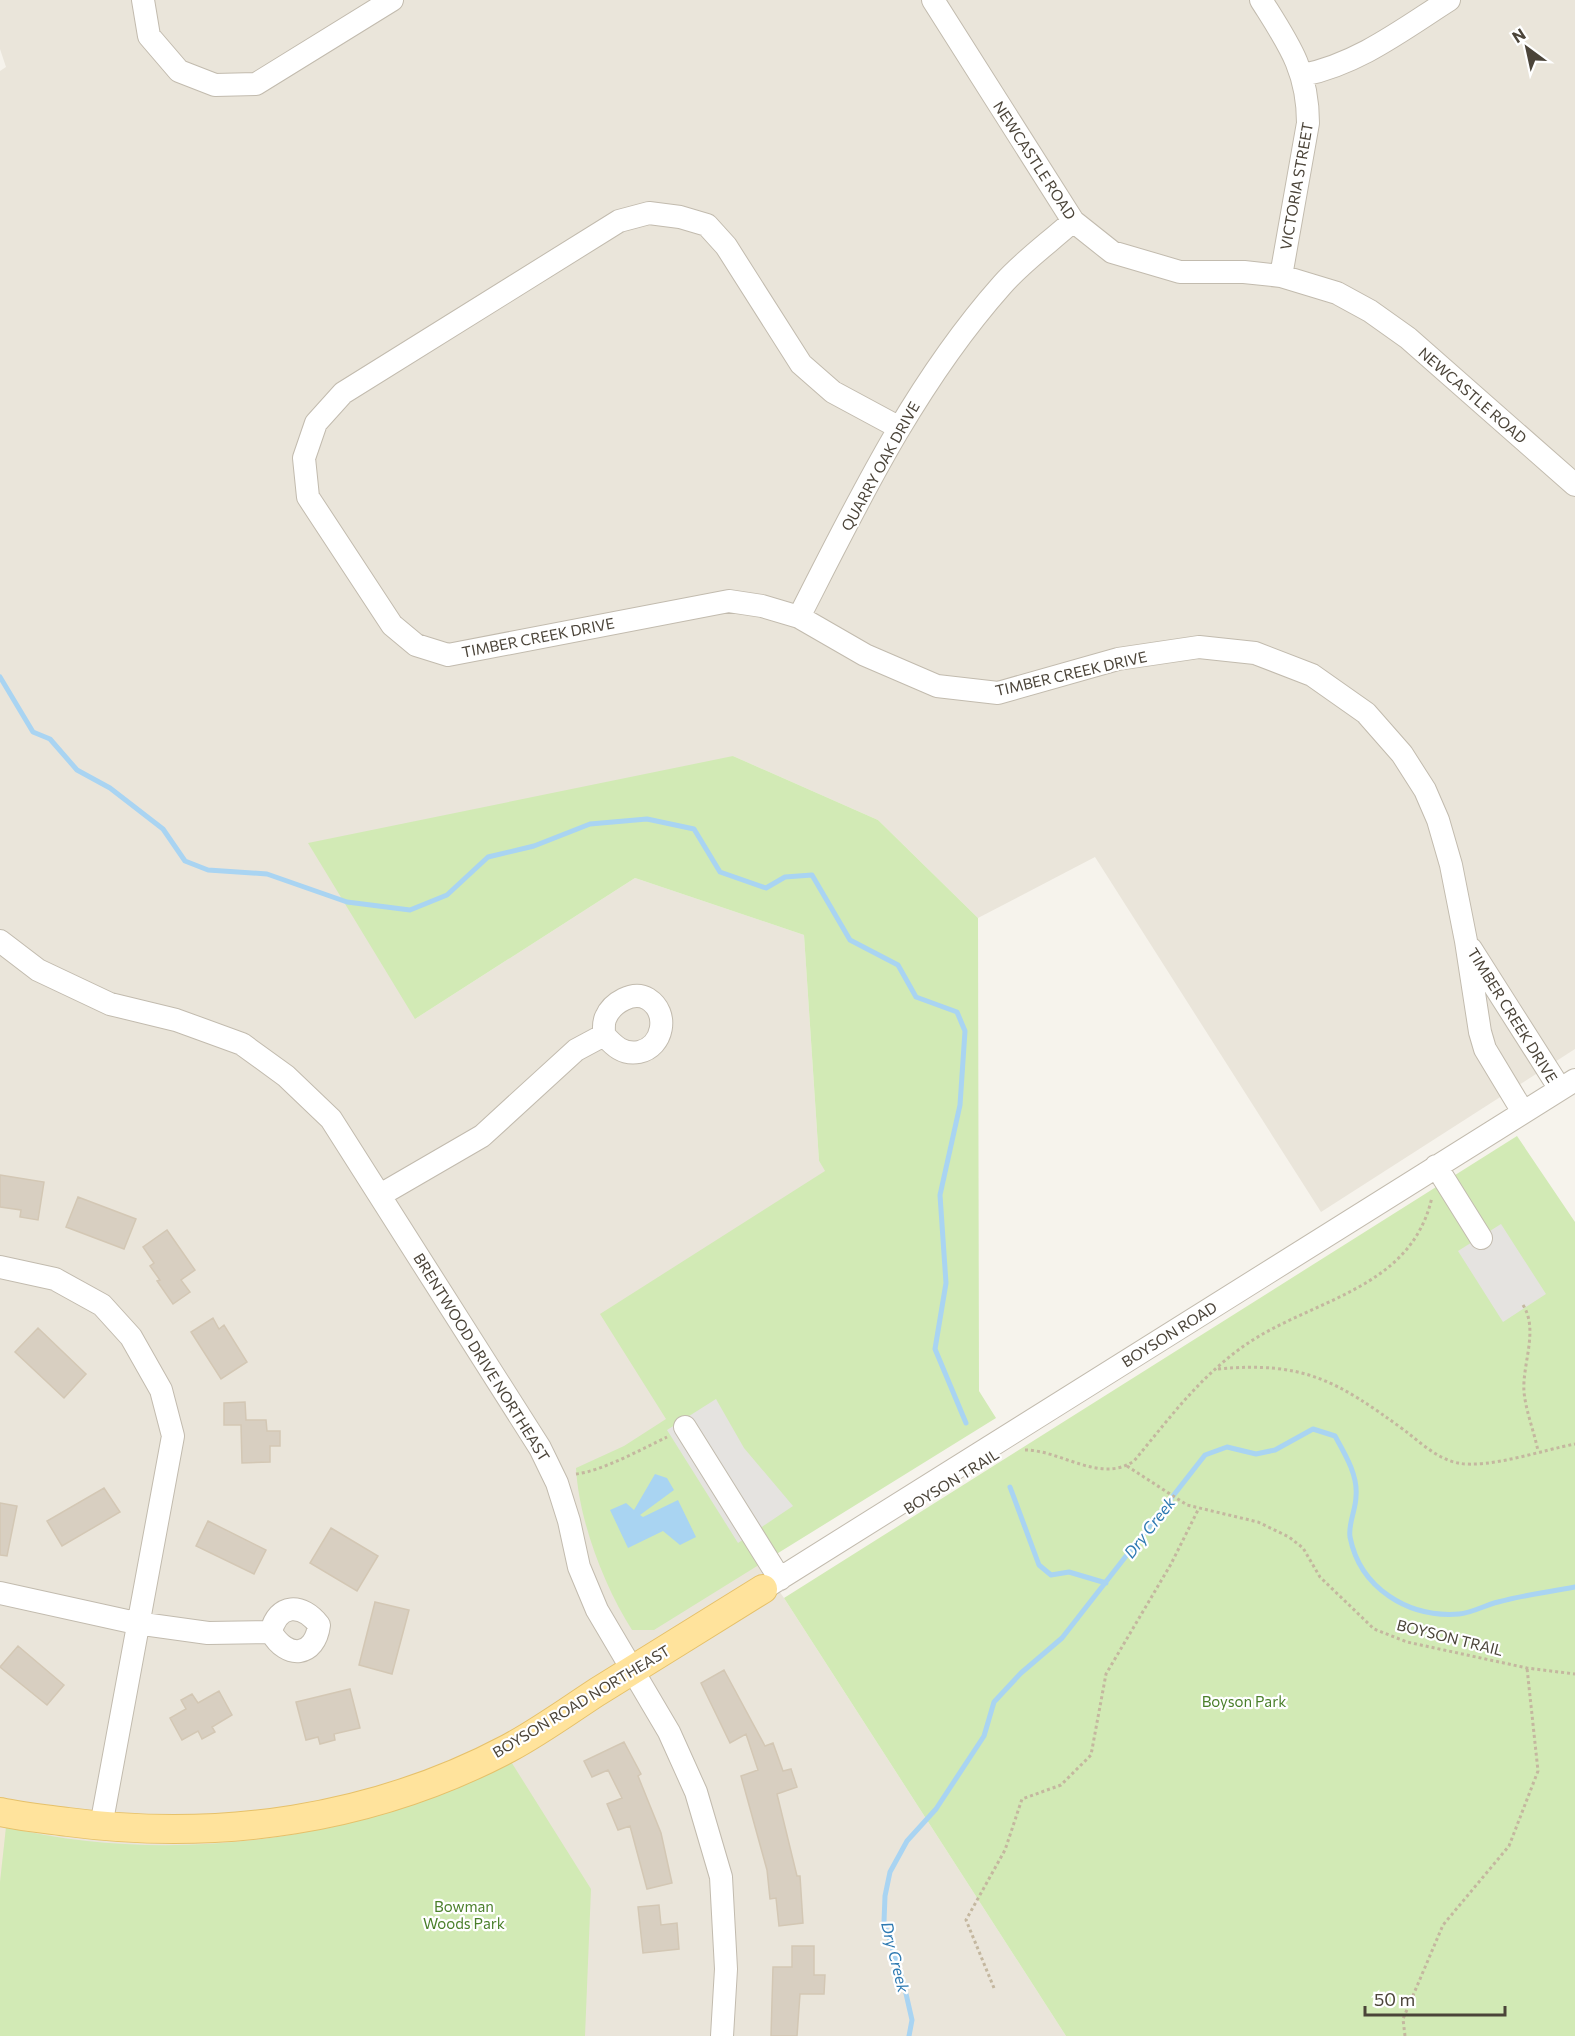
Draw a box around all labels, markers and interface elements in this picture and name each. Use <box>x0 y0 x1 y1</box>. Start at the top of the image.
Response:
north arrow <box>1497 18 1557 78</box>
text: N <box>1508 24 1529 46</box>
street label: NEWCASTLE ROAD <box>990 97 1080 223</box>
street label: VICTORIA STREET <box>1276 120 1316 251</box>
street label: NEWCASTLE ROAD <box>1415 343 1531 447</box>
street label: QUARRY OAK DRIVE <box>837 398 923 534</box>
street label: TIMBER CREEK DRIVE <box>460 613 616 661</box>
street label: TIMBER CREEK DRIVE <box>993 647 1149 699</box>
street label: TIMBER CREEK DRIVE <box>1464 944 1562 1086</box>
street label: BRENTWOOD DRIVE NORTHEAST <box>410 1250 554 1465</box>
street label: BOYSON ROAD <box>1118 1297 1220 1371</box>
street label: BOYSON TRAIL <box>900 1444 1002 1517</box>
water label: Dry Creek <box>1119 1492 1179 1561</box>
street label: BOYSON TRAIL <box>1395 1615 1505 1659</box>
street label: BOYSON ROAD NORTHEAST <box>489 1641 673 1761</box>
park label: Boyson Park <box>1202 1692 1286 1710</box>
park label: Bowman Woods Park <box>423 1897 505 1932</box>
water label: Dry Creek <box>878 1920 914 1995</box>
scale bar <box>1365 1979 1504 2017</box>
text: 50 m <box>1374 1988 1415 2010</box>

